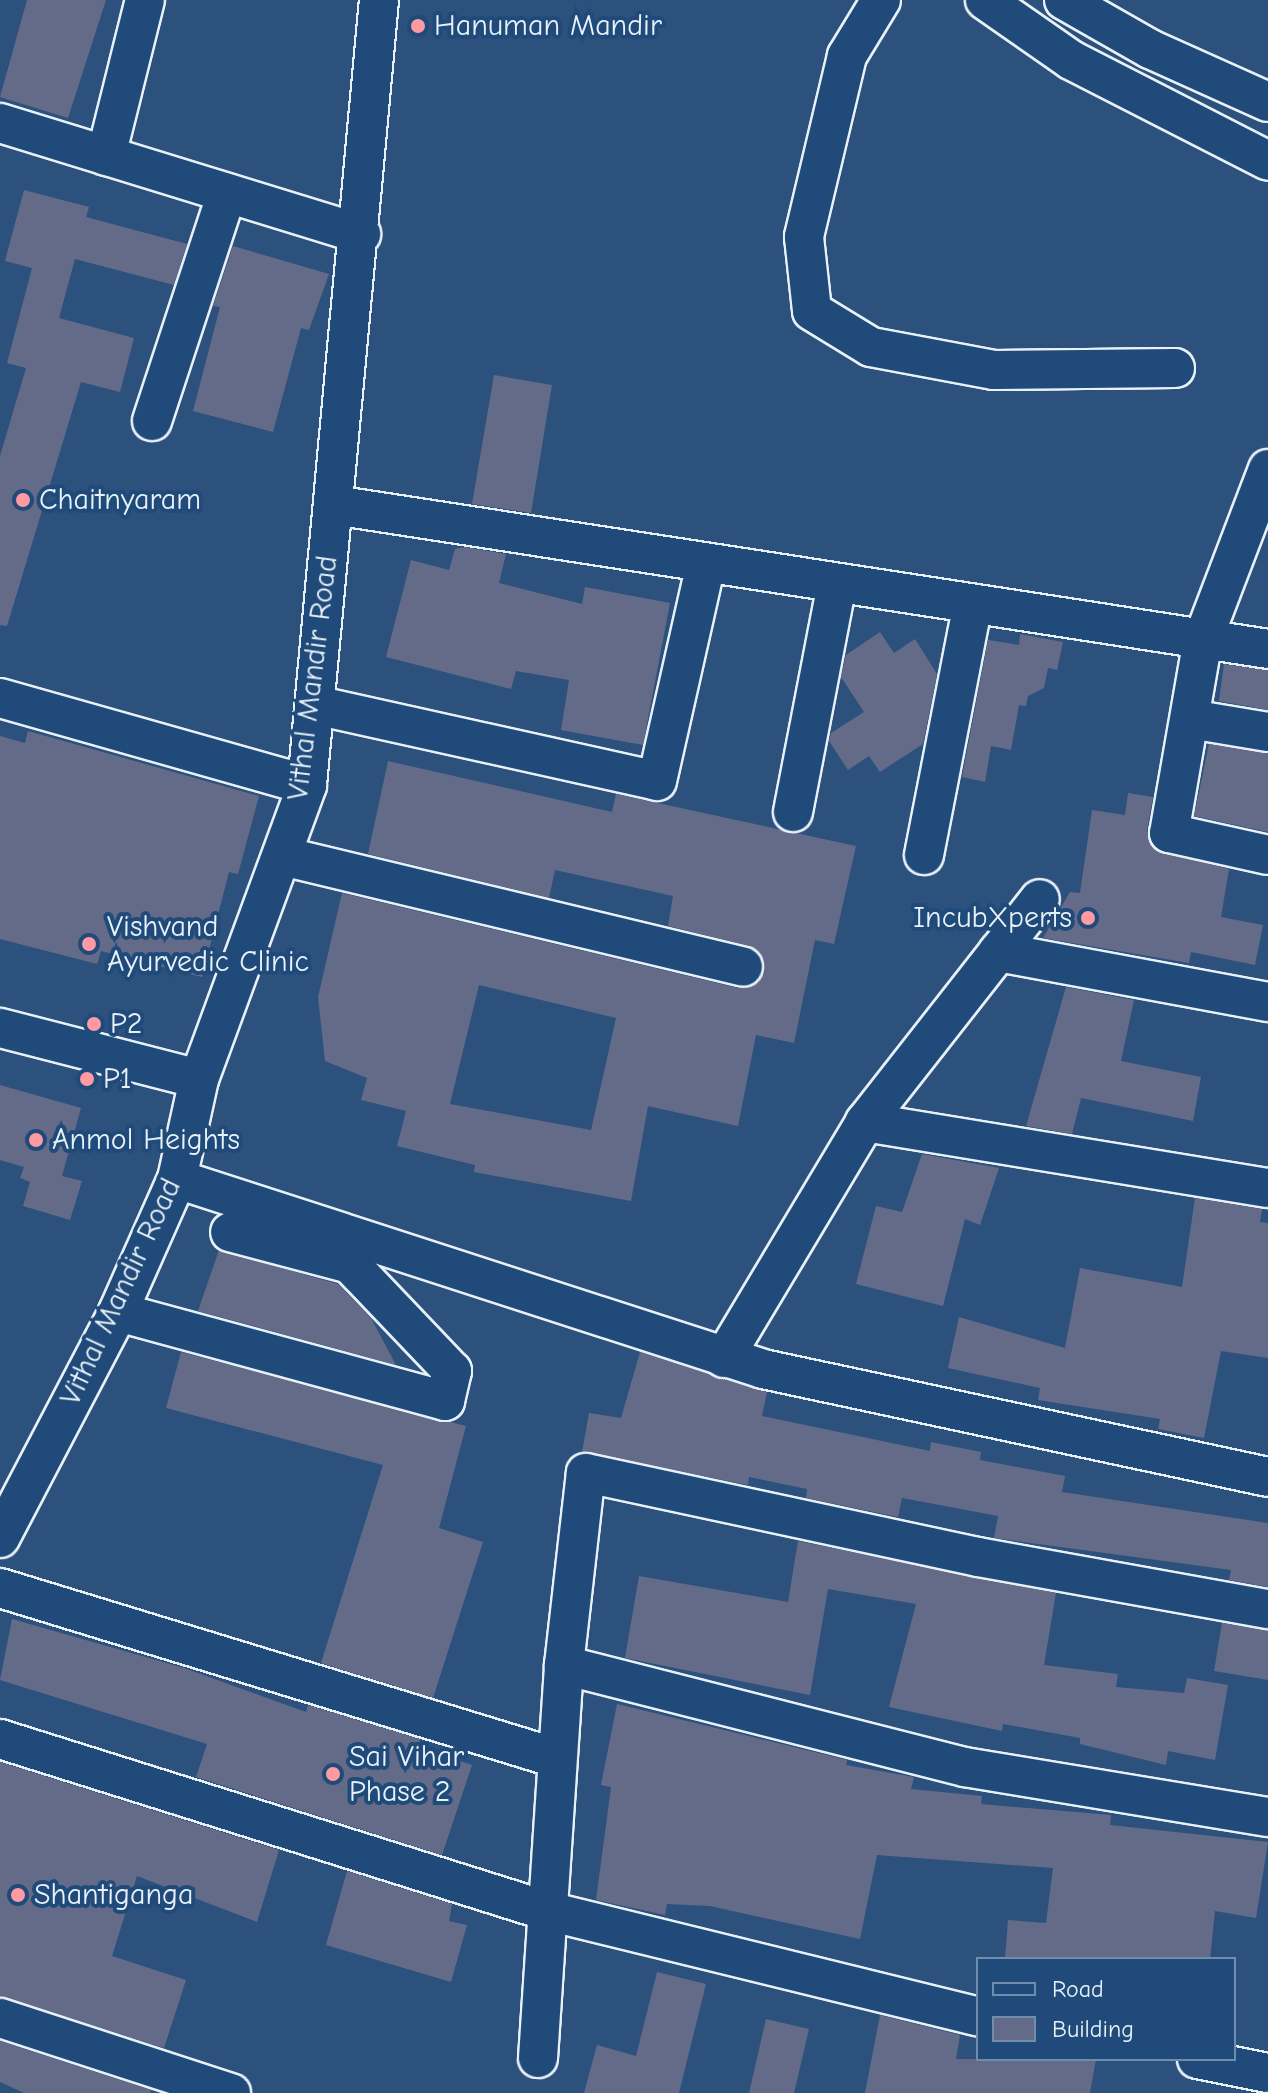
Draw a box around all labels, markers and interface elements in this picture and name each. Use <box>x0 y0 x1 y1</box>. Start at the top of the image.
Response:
place label: Hanuman Mandir <box>434 8 662 44</box>
marker: Hanuman Mandir <box>409 17 427 35</box>
place label: Chaitnyaram <box>39 482 201 518</box>
marker: Chaitnyaram <box>14 491 32 509</box>
street label: Vithal Mandir Road <box>280 554 346 802</box>
place label: IncubXperts <box>913 900 1072 936</box>
place label: Vishvand Ayurvedic Clinic <box>107 909 309 980</box>
marker: IncubXperts <box>1079 909 1097 927</box>
marker: Vishvand Ayurvedic Clinic <box>78 933 100 955</box>
place label: P2 <box>110 1006 142 1042</box>
marker: P2 <box>85 1015 103 1033</box>
place label: P1 <box>103 1061 132 1097</box>
marker: P1 <box>78 1070 96 1088</box>
place label: Anmol Heights <box>52 1122 240 1158</box>
marker: Anmol Heights <box>27 1131 45 1149</box>
street label: Vithal Mandir Road <box>53 1173 189 1411</box>
place label: Sai Vihar Phase 2 <box>349 1739 464 1810</box>
marker: Sai Vihar Phase 2 <box>324 1765 342 1783</box>
place label: Shantiganga <box>34 1877 193 1913</box>
marker: Shantiganga <box>9 1886 27 1904</box>
legend <box>976 1957 1236 2061</box>
text: Road <box>1052 1975 1104 2003</box>
text: Building <box>1052 2015 1134 2043</box>

